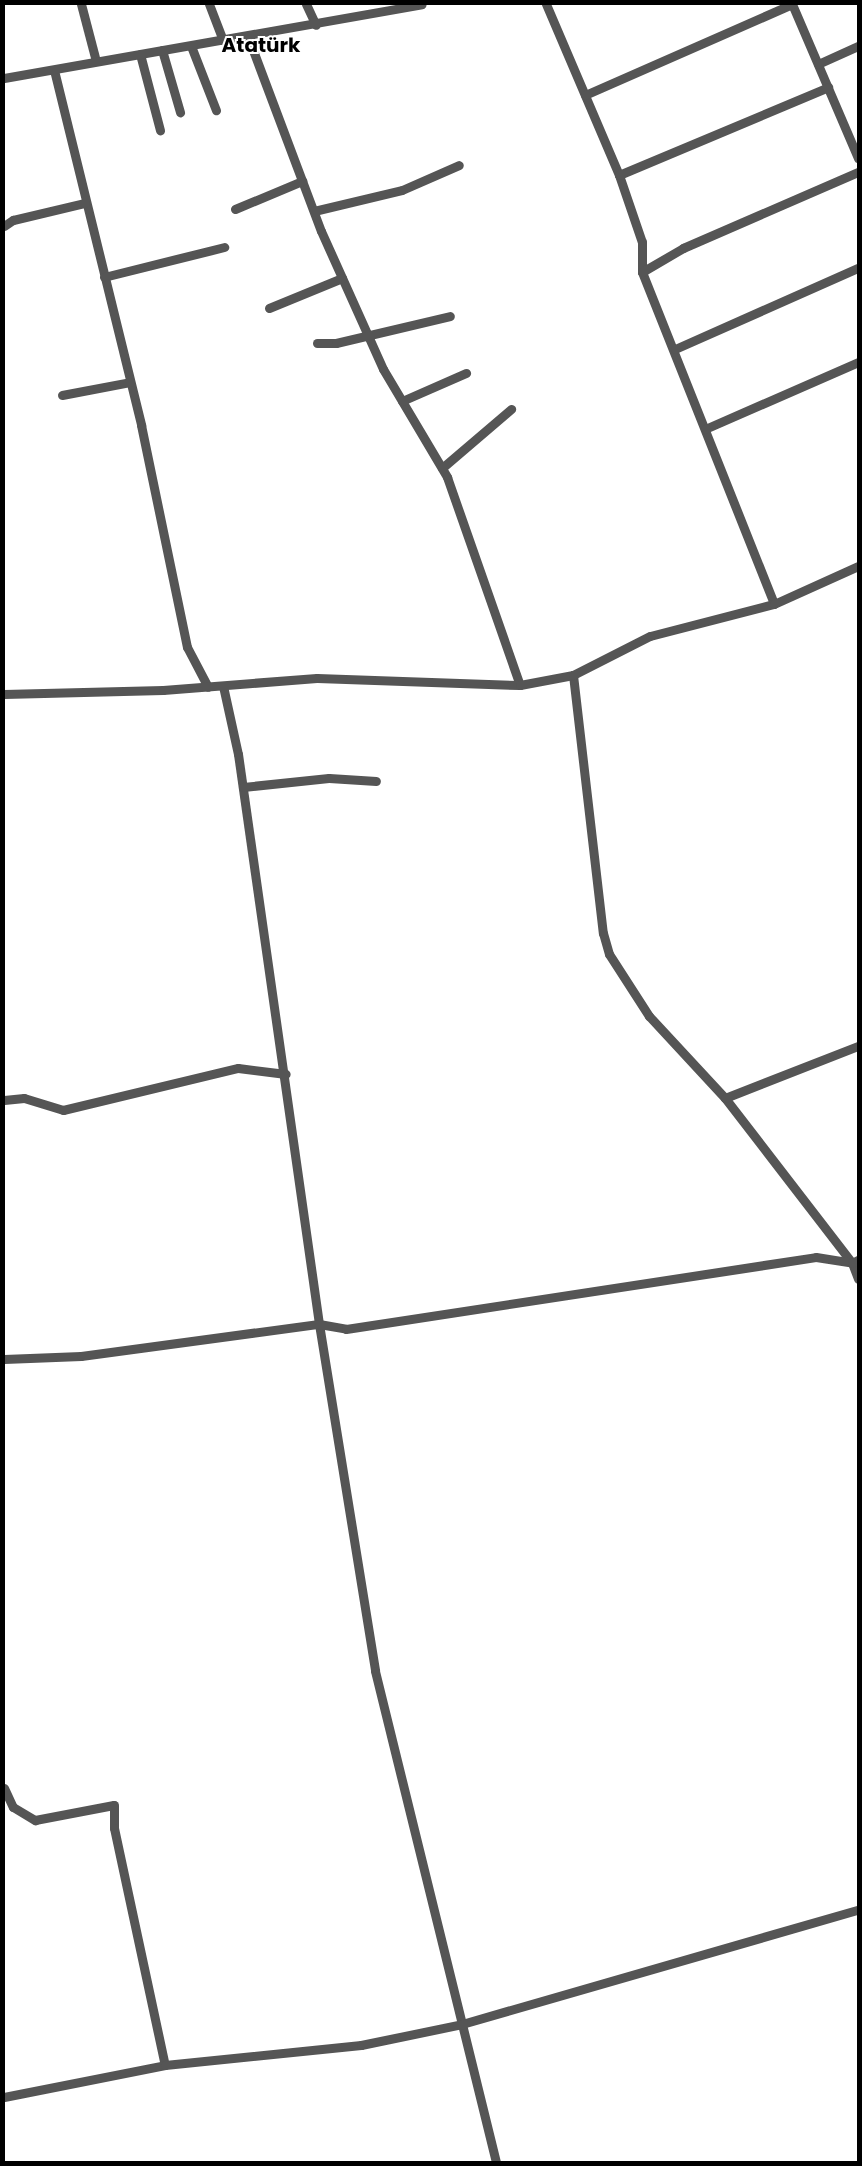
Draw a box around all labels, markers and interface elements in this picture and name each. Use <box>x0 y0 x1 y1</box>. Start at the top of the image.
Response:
district label: Atatürk <box>222 33 300 57</box>

